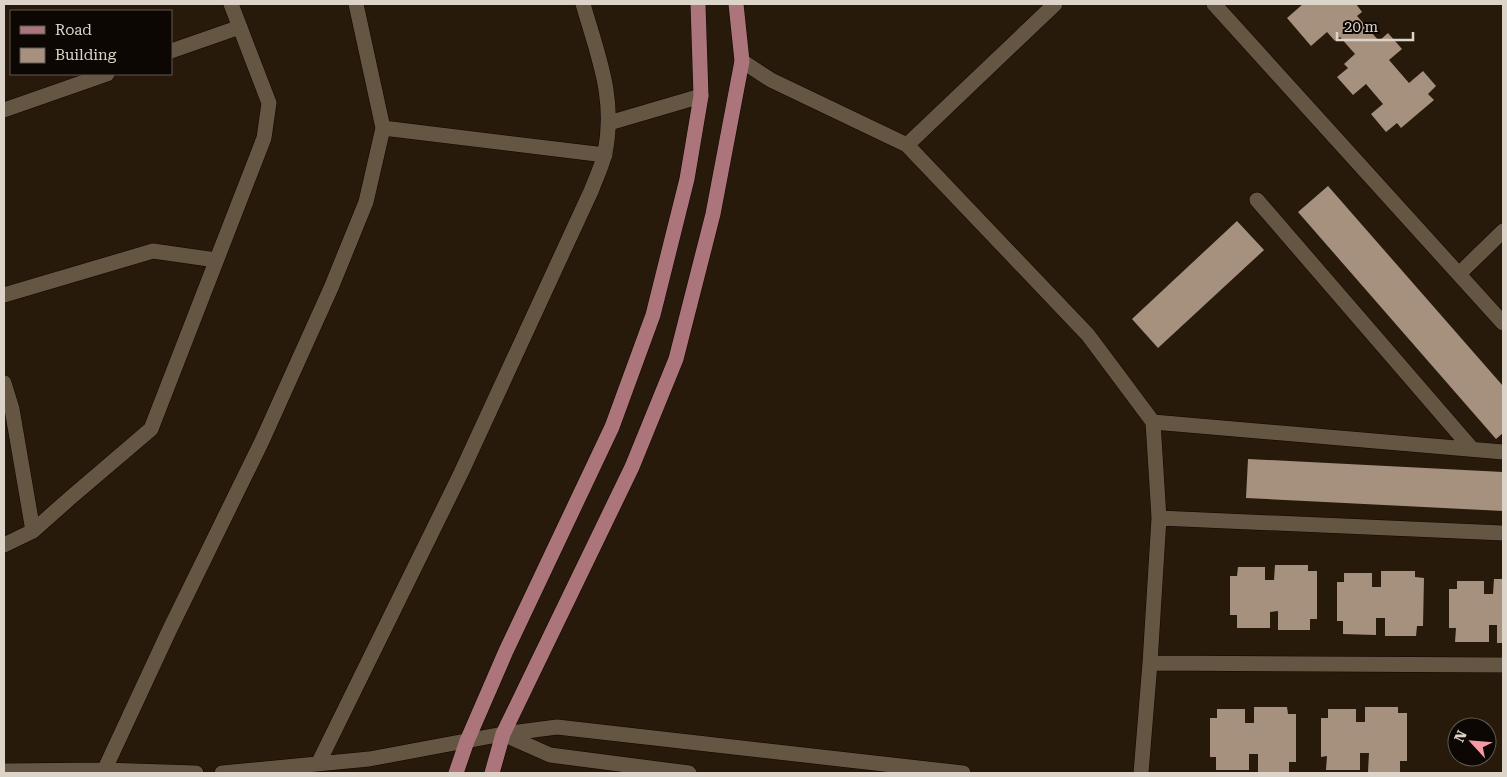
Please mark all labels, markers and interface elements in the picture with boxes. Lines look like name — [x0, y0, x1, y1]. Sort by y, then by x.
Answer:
legend — [10, 10, 172, 75]
scale bar — [1337, 10, 1413, 42]
text: 20 m — [1344, 18, 1379, 36]
text: Road — [55, 21, 92, 39]
text: Building — [55, 46, 117, 64]
north arrow — [1447, 717, 1497, 767]
text: N — [1451, 728, 1470, 745]

